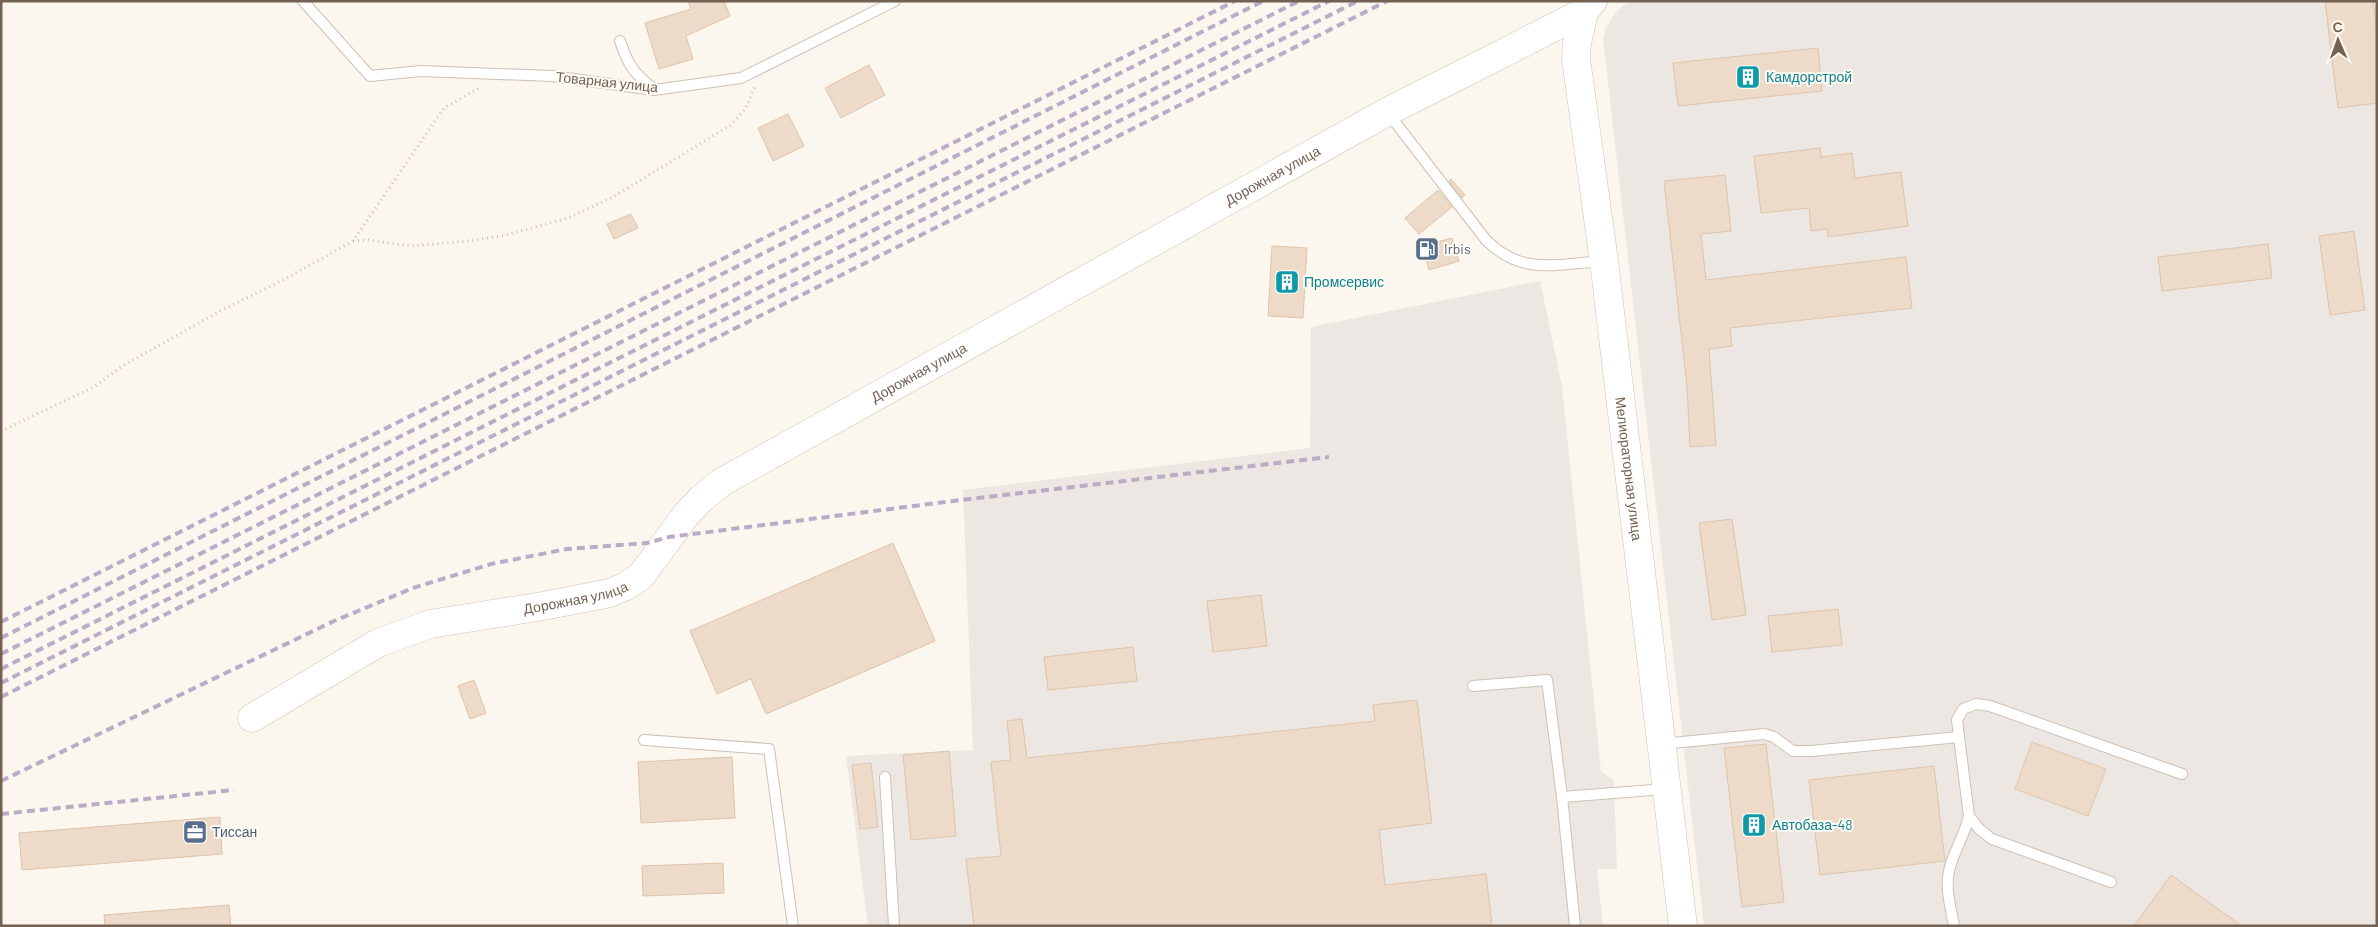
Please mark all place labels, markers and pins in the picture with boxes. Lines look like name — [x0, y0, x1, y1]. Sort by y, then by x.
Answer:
building icon: Камдорстрой — [1735, 64, 1761, 90]
place label: Камдорстрой — [1766, 68, 1852, 85]
fuel station icon: Irbis — [1414, 236, 1440, 262]
place label: Irbis — [1444, 240, 1471, 257]
building icon: Промсервис — [1274, 269, 1300, 295]
place label: Промсервис — [1304, 273, 1384, 290]
building icon: Автобаза-48 — [1741, 812, 1767, 838]
place label: Автобаза-48 — [1772, 816, 1853, 833]
office icon: Тиссан — [182, 819, 208, 845]
place label: Тиссан — [212, 823, 257, 840]

